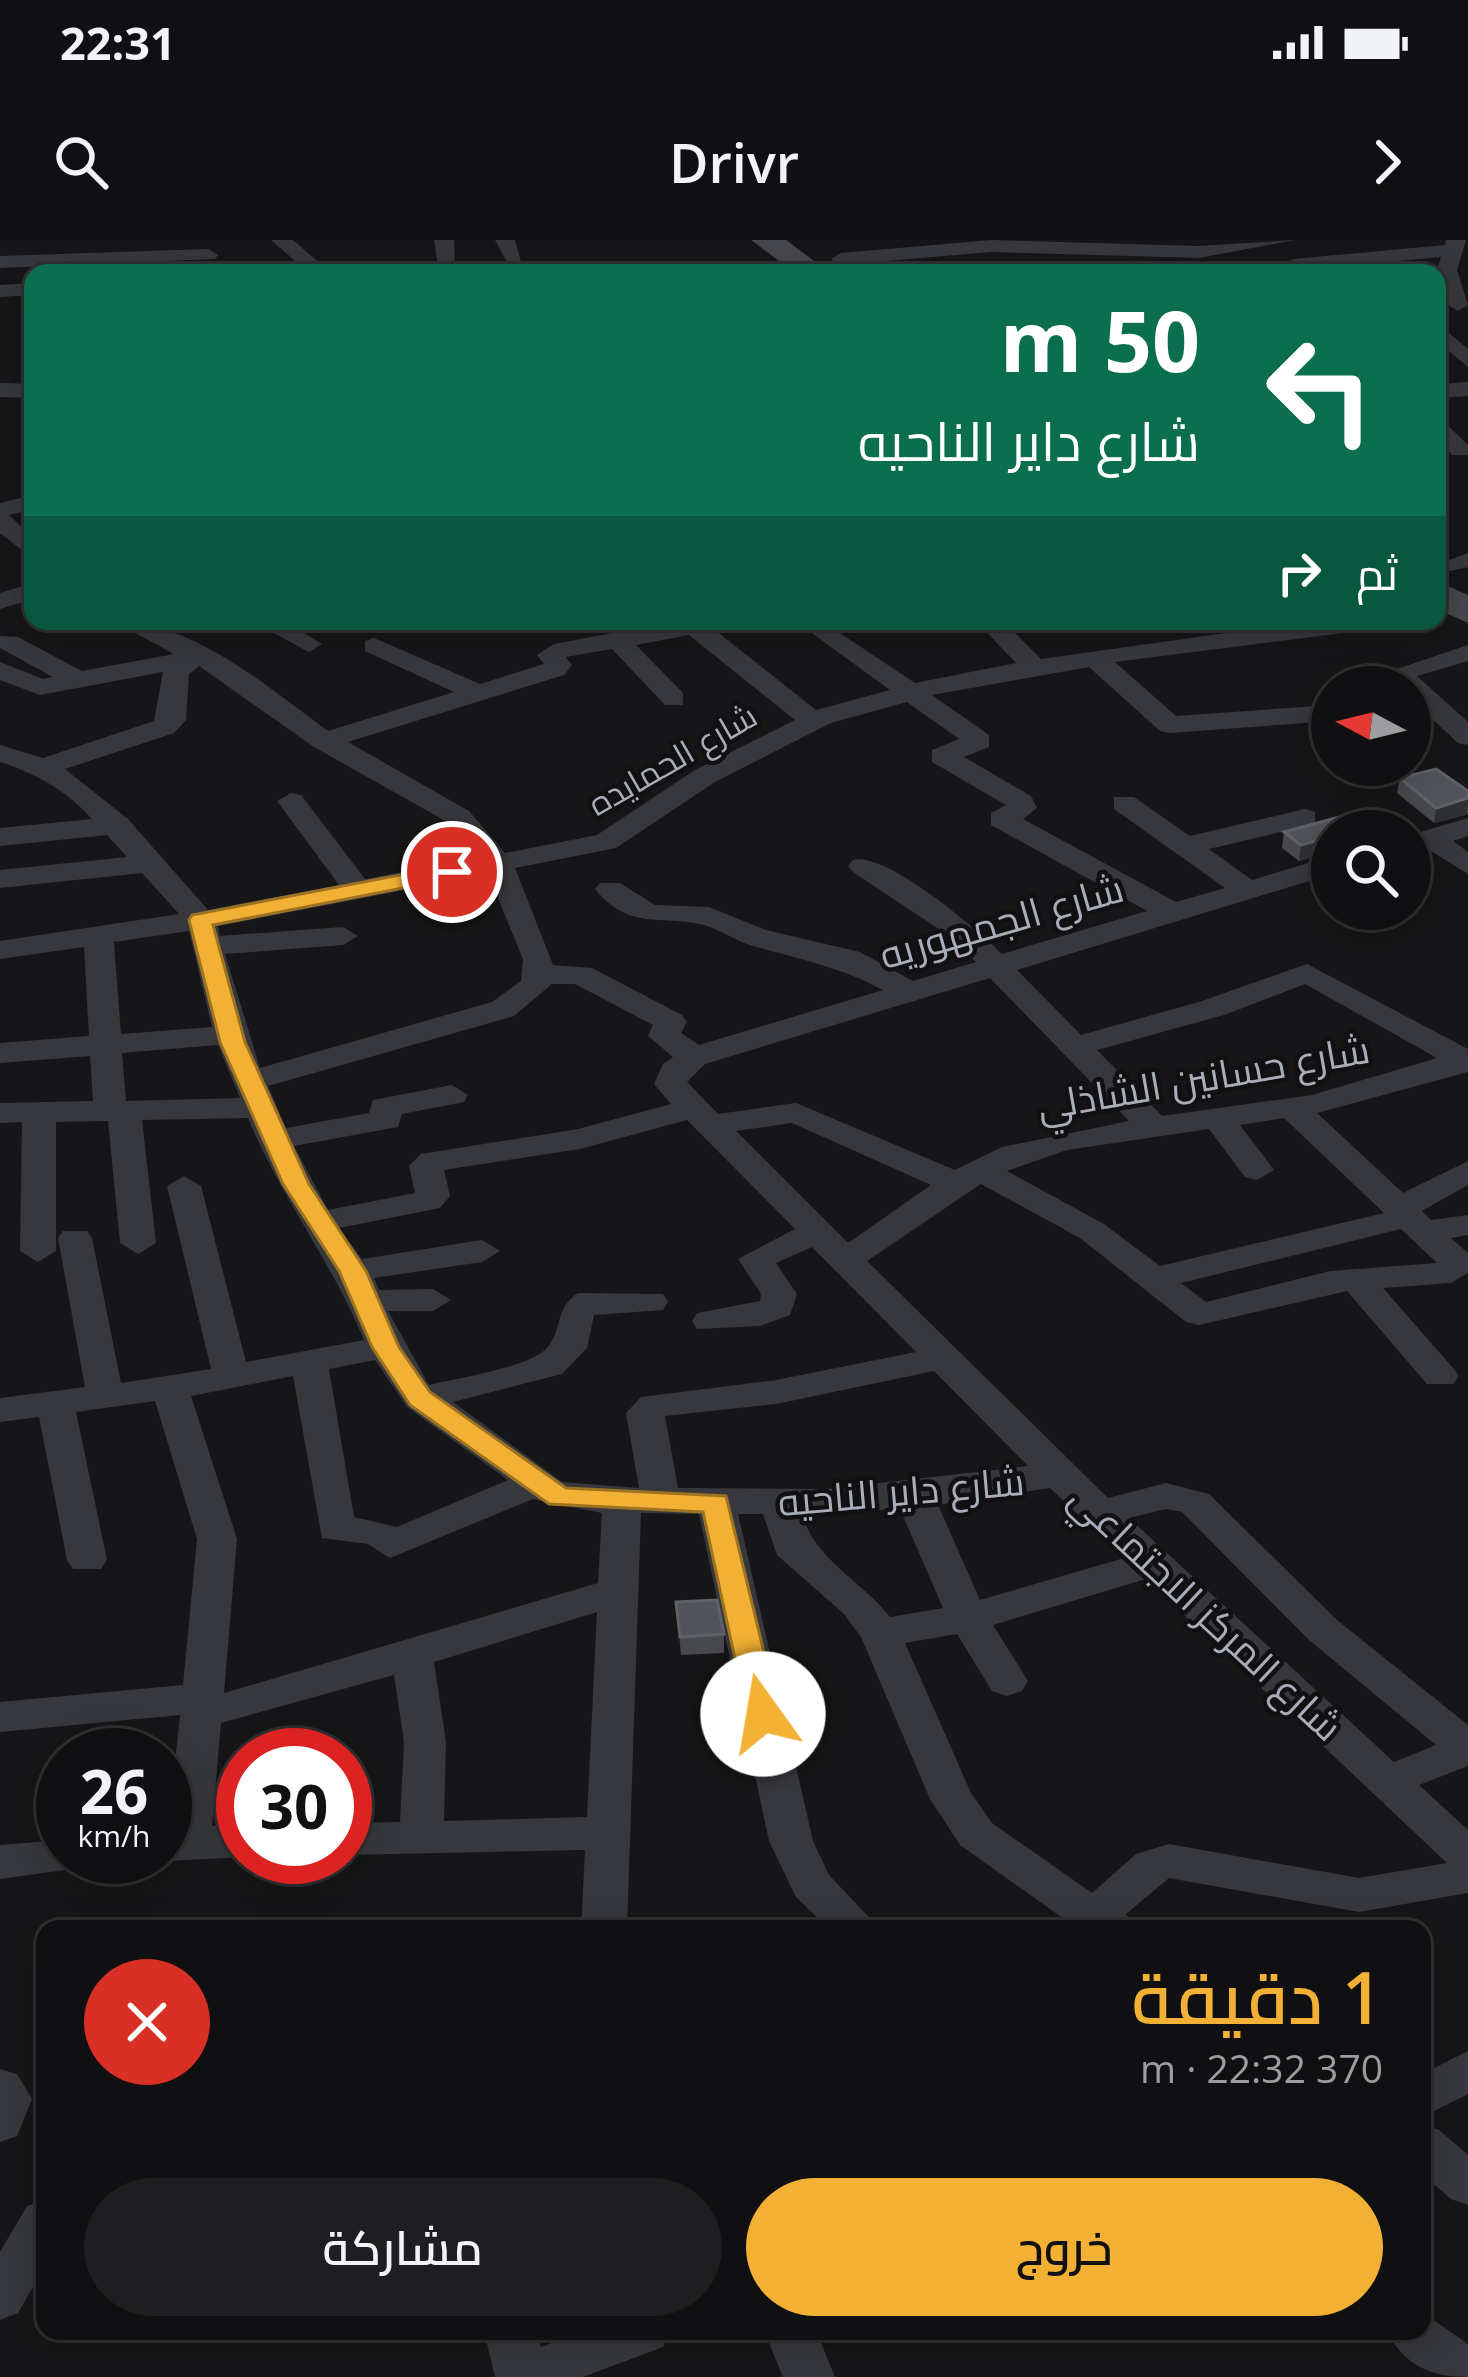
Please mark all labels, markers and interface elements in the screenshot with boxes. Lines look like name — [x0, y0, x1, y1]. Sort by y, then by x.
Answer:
text: 22:31 — [60, 12, 176, 73]
text: Drivr — [669, 125, 799, 199]
icon: search — [48, 129, 114, 195]
icon: forward — [1354, 129, 1420, 195]
text: 50 m — [1000, 282, 1200, 397]
icon: left — [1242, 312, 1398, 468]
text: شارع داير الناحيه — [858, 403, 1200, 477]
icon: right — [1266, 540, 1332, 606]
text: ثم — [1356, 542, 1398, 603]
north arrow — [1311, 666, 1431, 786]
map controls — [1311, 666, 1431, 930]
street label: شارع الحمايده — [579, 692, 765, 826]
button: search — [1311, 810, 1431, 930]
pin — [401, 821, 503, 923]
icon: arrive — [419, 839, 485, 905]
street label: شارع الجمهوريه — [873, 860, 1130, 982]
street label: شارع حسانين الشاذلي — [1033, 1021, 1374, 1137]
street label: شارع داير الناحيه — [776, 1453, 1027, 1529]
street label: شارع المركز الاجتماعي — [1055, 1470, 1355, 1756]
position arrow — [700, 1651, 826, 1777]
speed limit sign: 30 — [216, 1728, 372, 1884]
text: 26 — [80, 1750, 148, 1832]
text: km/h — [78, 1815, 150, 1856]
text: 1 دقيقة — [1131, 1947, 1383, 2045]
button: close — [84, 1959, 210, 2085]
text: 370 m · 22:32 — [1140, 2041, 1383, 2094]
button: مشاركة — [84, 2178, 722, 2316]
button: خروج — [746, 2178, 1383, 2316]

